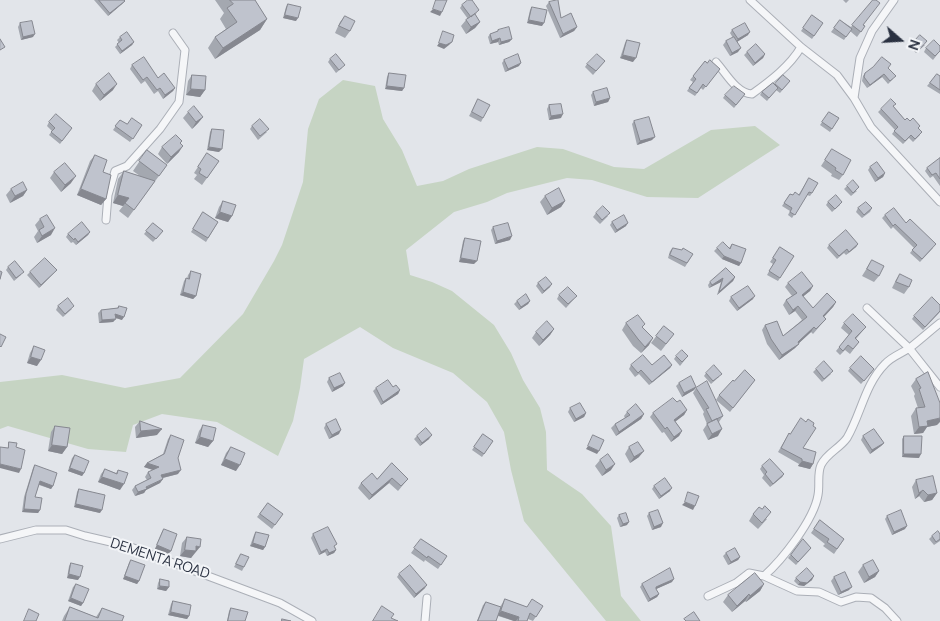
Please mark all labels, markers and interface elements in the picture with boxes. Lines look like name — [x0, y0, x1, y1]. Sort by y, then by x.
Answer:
north arrow — [875, 15, 925, 65]
text: N — [904, 37, 925, 53]
street label: DEMENTA ROAD — [108, 535, 212, 583]

